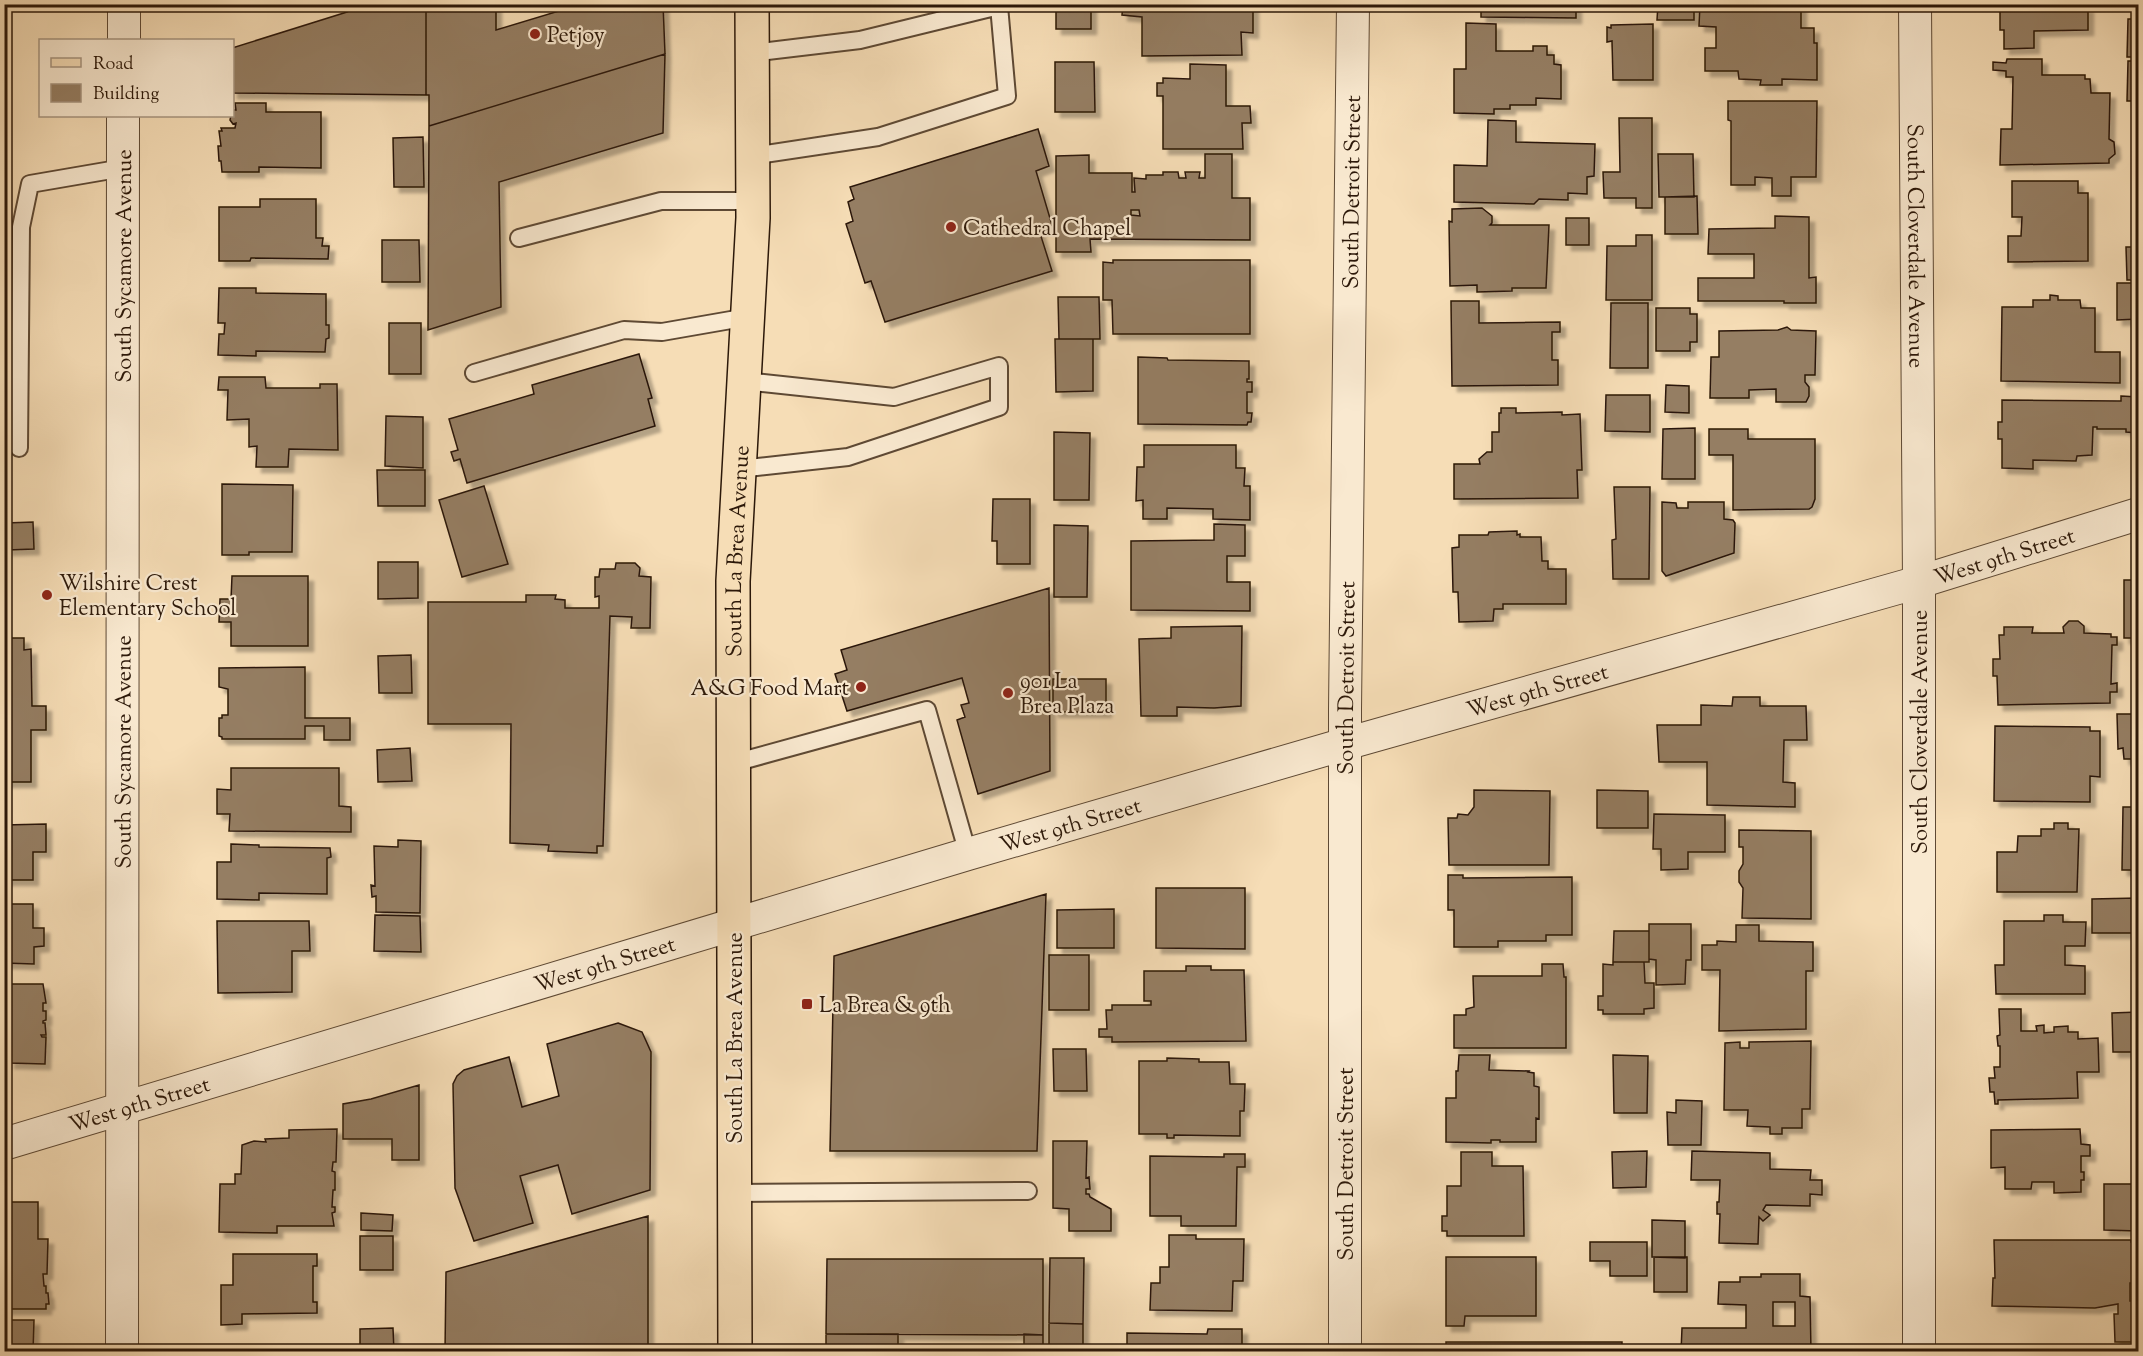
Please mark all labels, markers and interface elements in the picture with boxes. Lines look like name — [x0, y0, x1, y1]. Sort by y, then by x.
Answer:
place label: Petjoy — [547, 21, 605, 53]
marker: Petjoy — [528, 27, 542, 41]
legend — [39, 39, 234, 117]
text: Road — [93, 52, 133, 78]
text: Building — [93, 82, 159, 108]
street label: South Detroit Street — [1337, 95, 1371, 289]
street label: South Cloverdale Avenue — [1897, 124, 1931, 368]
street label: South Sycamore Avenue — [110, 149, 142, 383]
place label: Cathedral Chapel — [963, 214, 1131, 246]
marker: Cathedral Chapel — [944, 220, 958, 234]
street label: South La Brea Avenue — [720, 445, 759, 657]
street label: West 9th Street — [1931, 521, 2080, 595]
place label: Wilshire Crest Elementary School — [59, 569, 236, 626]
street label: South Detroit Street — [1332, 581, 1365, 775]
marker: Wilshire Crest Elementary School — [40, 588, 54, 602]
street label: South Cloverdale Avenue — [1906, 610, 1938, 854]
street label: South Sycamore Avenue — [109, 635, 142, 869]
street label: West 9th Street — [1463, 657, 1613, 728]
place label: 901 La Brea Plaza — [1020, 667, 1114, 724]
place label: A&G Food Mart — [690, 674, 849, 706]
marker: A&G Food Mart — [854, 680, 868, 694]
marker: 901 La Brea Plaza — [1001, 686, 1015, 700]
street label: West 9th Street — [996, 791, 1146, 863]
street label: West 9th Street — [531, 930, 680, 1003]
street label: South La Brea Avenue — [721, 932, 753, 1144]
place label: La Brea & 9th — [819, 991, 951, 1023]
marker: La Brea & 9th — [800, 997, 814, 1011]
street label: South Detroit Street — [1332, 1067, 1364, 1261]
street label: West 9th Street — [65, 1070, 215, 1143]

